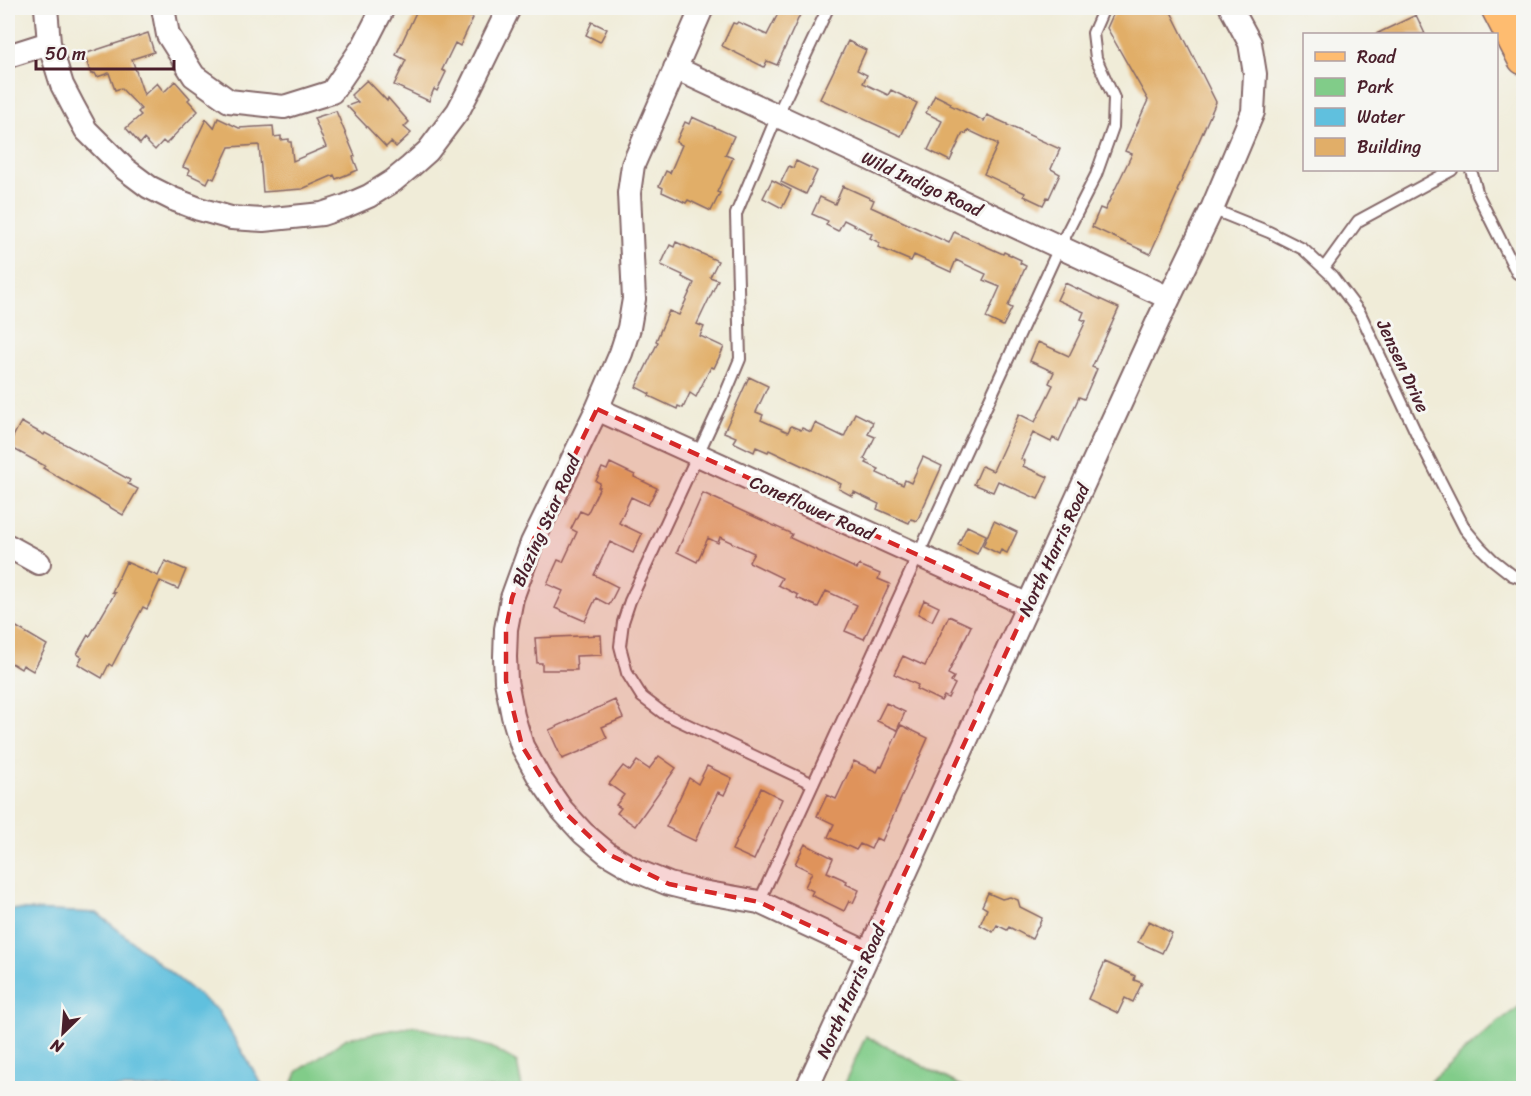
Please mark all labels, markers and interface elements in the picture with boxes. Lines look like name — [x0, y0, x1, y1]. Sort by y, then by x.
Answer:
scale bar — [36, 33, 174, 71]
legend — [1303, 33, 1498, 171]
text: 50 m — [45, 38, 86, 70]
text: Road — [1357, 41, 1397, 73]
text: Park — [1357, 71, 1394, 103]
text: Water — [1357, 101, 1406, 133]
text: Building — [1357, 131, 1421, 163]
street label: Wild Indigo Road — [856, 142, 989, 227]
street label: Jensen Drive — [1367, 313, 1439, 418]
street label: Blazing Star Road — [503, 449, 590, 592]
street label: Coneflower Road — [744, 466, 881, 550]
street label: North Harris Road — [1009, 477, 1099, 622]
street label: North Harris Road — [807, 919, 895, 1064]
north arrow — [33, 1003, 93, 1063]
text: N — [45, 1030, 69, 1062]

